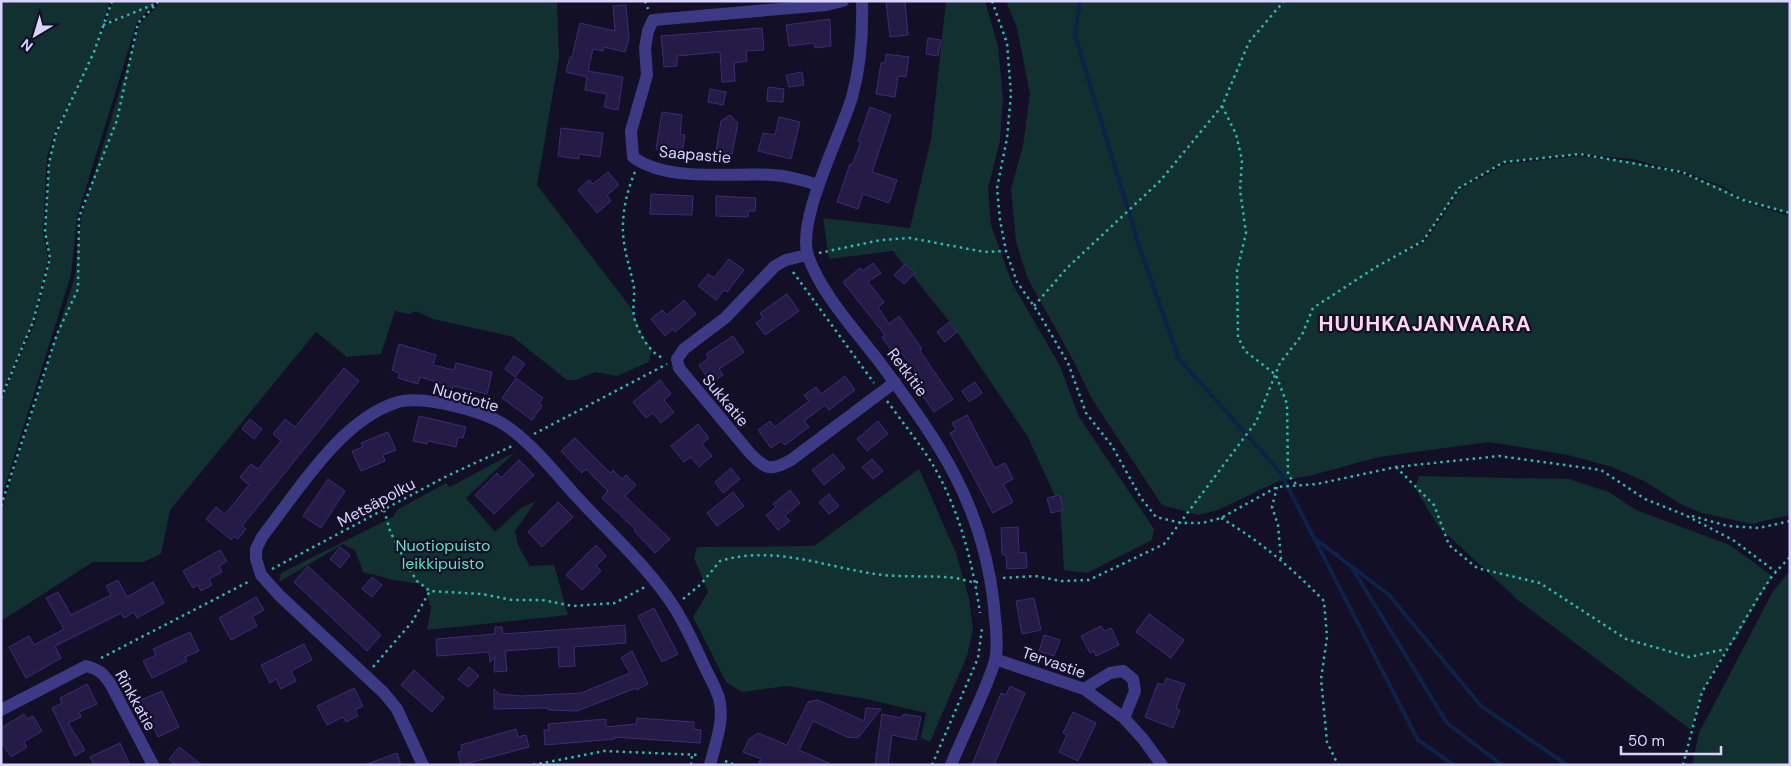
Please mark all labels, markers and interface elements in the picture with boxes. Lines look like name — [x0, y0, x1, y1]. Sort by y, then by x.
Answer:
north arrow — [10, 10, 60, 60]
text: N — [17, 35, 37, 55]
street label: Saapastie — [658, 141, 732, 168]
district label: HUUHKAJANVAARA — [1318, 310, 1532, 338]
street label: Retkitie — [883, 344, 933, 401]
street label: Sukkatie — [698, 370, 754, 431]
street label: Nuotiotie — [430, 378, 501, 417]
street label: Metsäpolku — [334, 473, 419, 532]
park label: Nuotiopuisto leikkipuisto — [395, 535, 491, 574]
street label: Tervastie — [1019, 642, 1089, 683]
street label: Rinkkatie — [110, 666, 161, 734]
scale bar — [1621, 724, 1721, 756]
text: 50 m — [1628, 731, 1665, 751]

